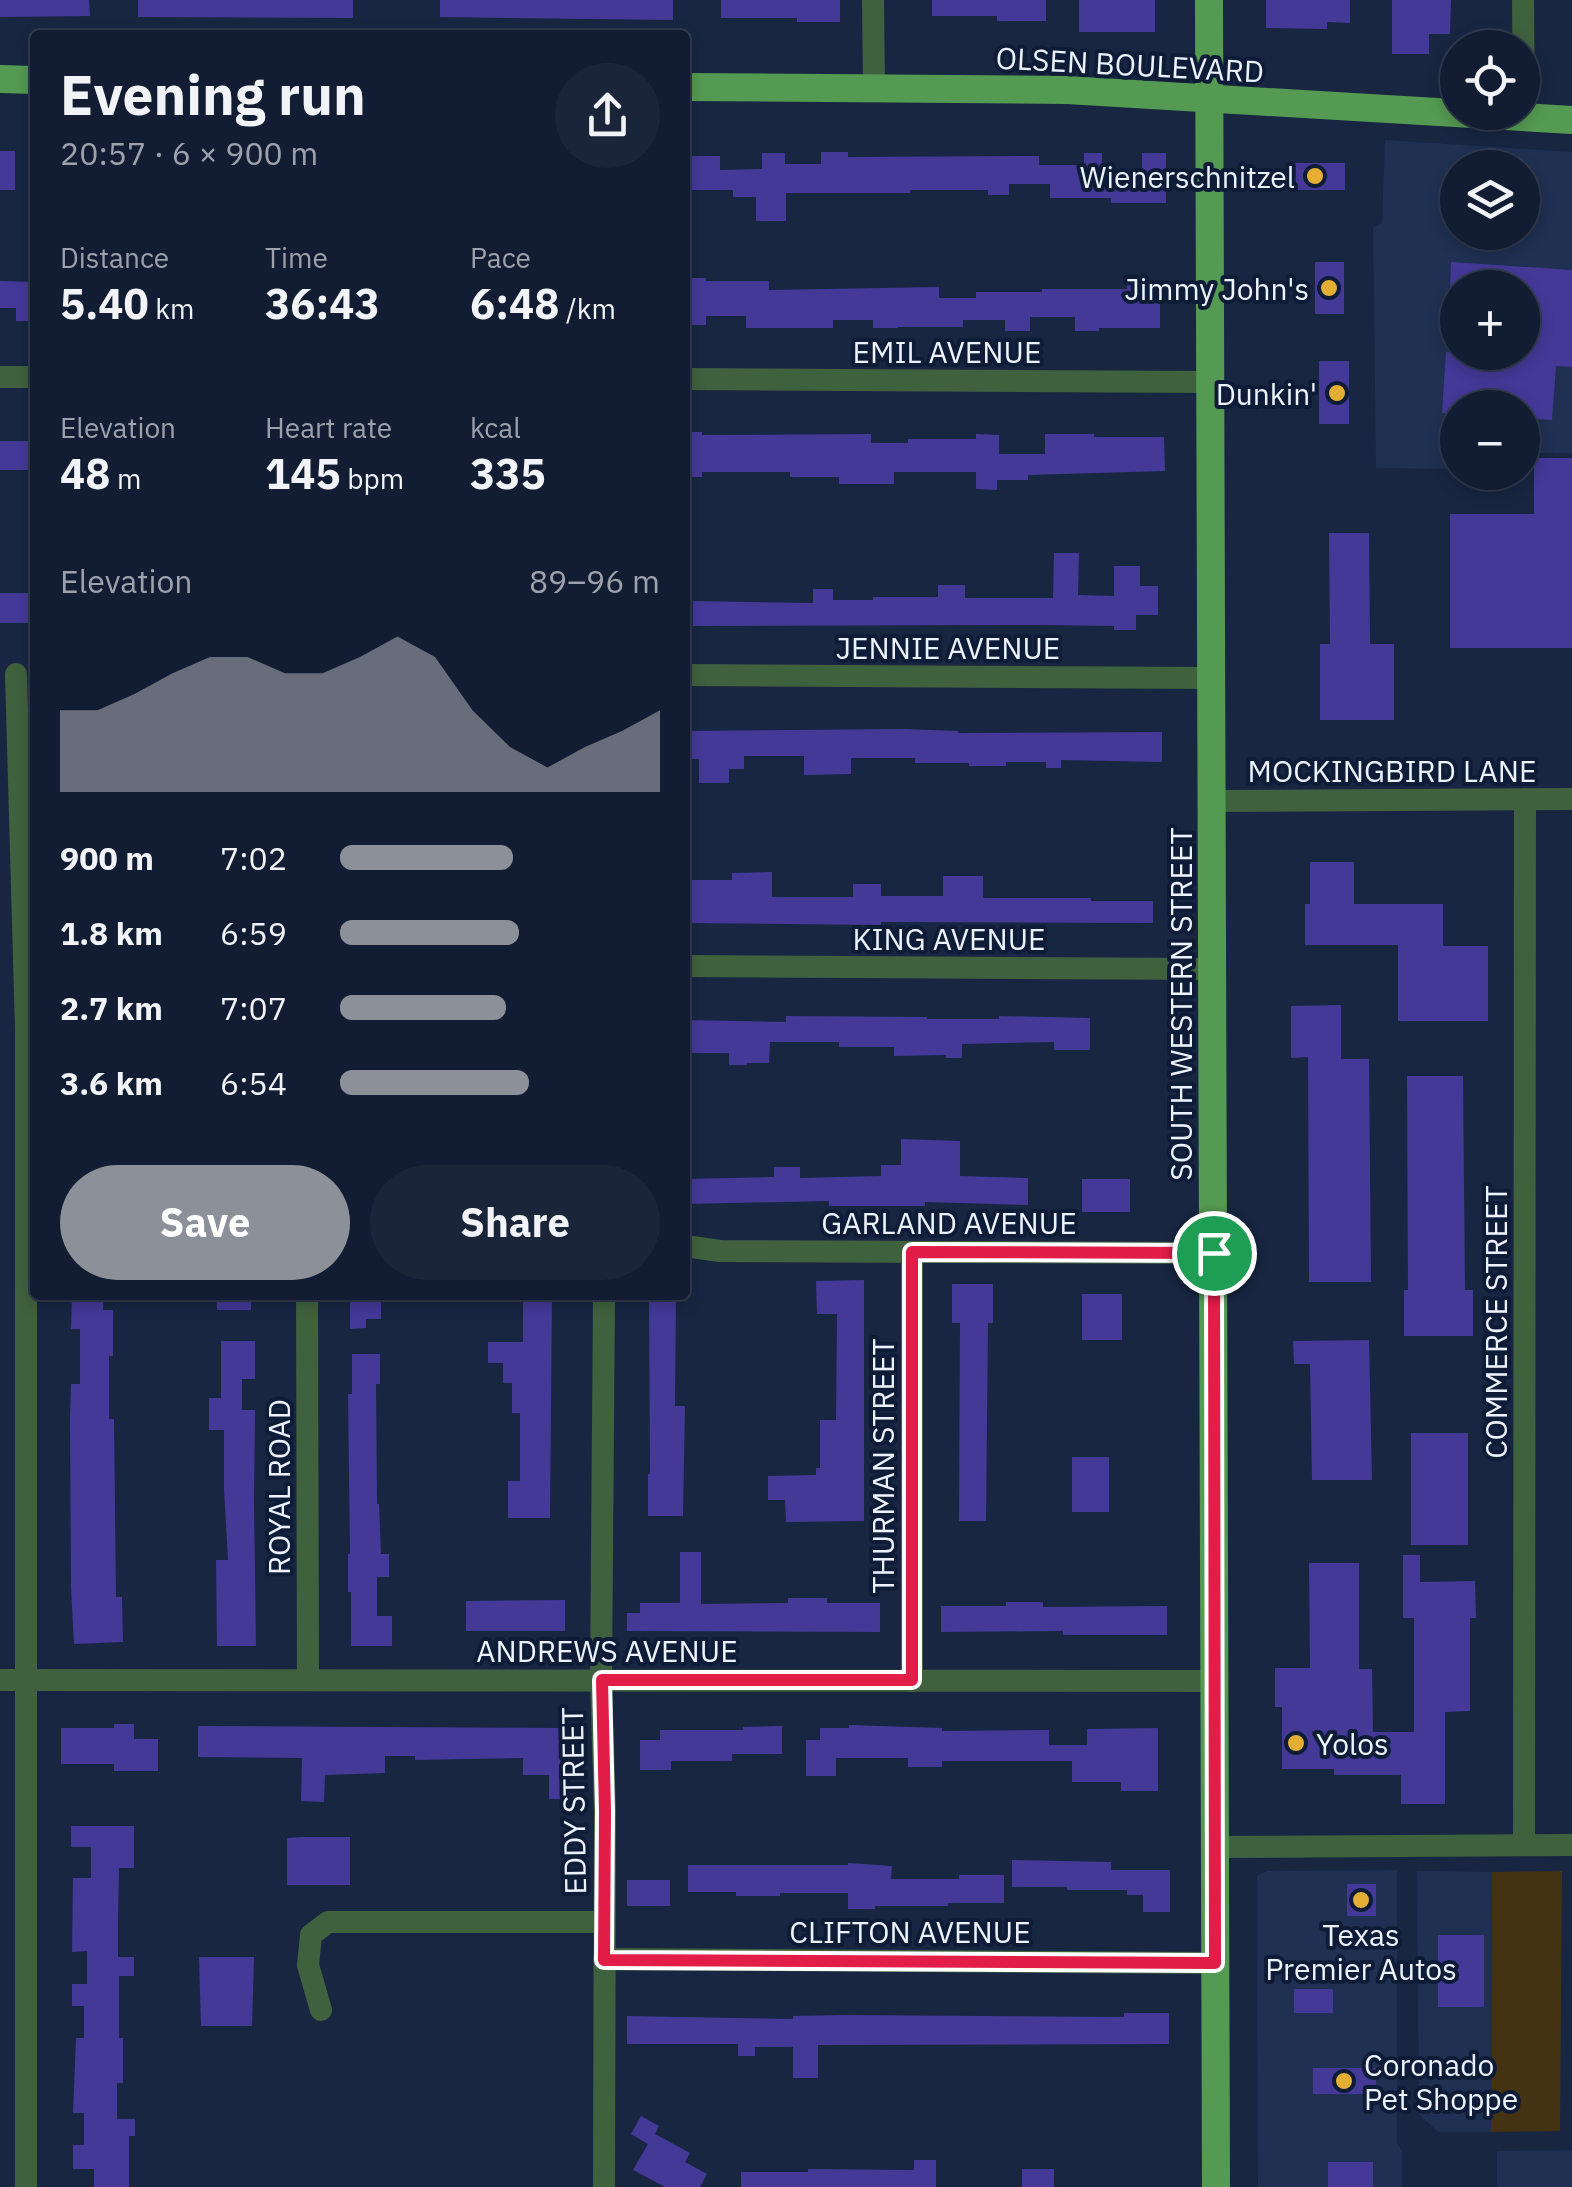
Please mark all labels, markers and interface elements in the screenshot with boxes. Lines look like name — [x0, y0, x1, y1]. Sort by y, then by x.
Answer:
map controls — [1440, 30, 1540, 490]
button: locate — [1440, 30, 1540, 130]
street label: OLSEN BOULEVARD — [995, 38, 1265, 90]
text: Evening run — [60, 59, 366, 130]
button: share — [555, 63, 660, 168]
text: 20:57 · 6 × 900 m — [60, 132, 318, 174]
button: layers — [1440, 150, 1540, 250]
place label: Wienerschnitzel — [1080, 157, 1295, 196]
marker: Wienerschnitzel — [1304, 165, 1326, 187]
text: Distance — [60, 239, 169, 276]
text: Time — [265, 239, 328, 276]
text: Pace — [470, 239, 531, 276]
place label: Jimmy John's — [1124, 269, 1309, 308]
button: + — [1440, 270, 1540, 370]
text: 5.40 — [60, 276, 149, 331]
text: 36:43 — [265, 276, 380, 331]
text: 6:48 — [470, 276, 559, 331]
marker: Jimmy John's — [1318, 277, 1340, 299]
text: km — [149, 290, 194, 327]
text: /km — [559, 290, 616, 327]
street label: EMIL AVENUE — [853, 332, 1041, 371]
place label: Dunkin' — [1216, 374, 1317, 413]
marker: Dunkin' — [1326, 382, 1348, 404]
button: − — [1440, 390, 1540, 490]
text: Elevation — [60, 409, 176, 446]
text: Heart rate — [265, 409, 392, 446]
text: kcal — [470, 409, 521, 446]
text: 48 — [60, 446, 110, 501]
text: 145 — [265, 446, 341, 501]
text: 335 — [470, 446, 546, 501]
text: m — [110, 460, 141, 497]
text: bpm — [341, 460, 404, 497]
text: Elevation — [60, 560, 193, 602]
text: 89–96 m — [529, 560, 660, 602]
street label: JENNIE AVENUE — [836, 628, 1060, 667]
street label: MOCKINGBIRD LANE — [1248, 751, 1536, 790]
street label: SOUTH WESTERN STREET — [1161, 827, 1200, 1181]
text: 900 m — [60, 837, 154, 879]
text: 7:02 — [220, 837, 287, 879]
text: 1.8 km — [60, 912, 163, 954]
text: 6:59 — [220, 912, 287, 954]
street label: KING AVENUE — [853, 919, 1045, 958]
text: 2.7 km — [60, 987, 163, 1029]
text: 7:07 — [220, 987, 287, 1029]
text: 3.6 km — [60, 1062, 163, 1104]
text: 6:54 — [220, 1062, 287, 1104]
button: Save — [60, 1165, 350, 1280]
button: Share — [370, 1165, 660, 1280]
street label: COMMERCE STREET — [1476, 1185, 1515, 1459]
street label: GARLAND AVENUE — [821, 1203, 1077, 1242]
pin — [1172, 1211, 1257, 1296]
icon: arrive — [1187, 1226, 1242, 1281]
street label: THURMAN STREET — [863, 1338, 902, 1594]
street label: ROYAL ROAD — [259, 1399, 298, 1575]
street label: ANDREWS AVENUE — [476, 1631, 738, 1670]
street label: EDDY STREET — [552, 1707, 594, 1895]
place label: Yolos — [1316, 1724, 1389, 1763]
marker: Yolos — [1285, 1732, 1307, 1754]
marker: Texas Premier Autos — [1350, 1889, 1372, 1911]
street label: CLIFTON AVENUE — [789, 1912, 1031, 1951]
place label: Texas Premier Autos — [1265, 1915, 1457, 1988]
place label: Coronado Pet Shoppe — [1364, 2045, 1518, 2118]
marker: Coronado Pet Shoppe — [1333, 2070, 1355, 2092]

